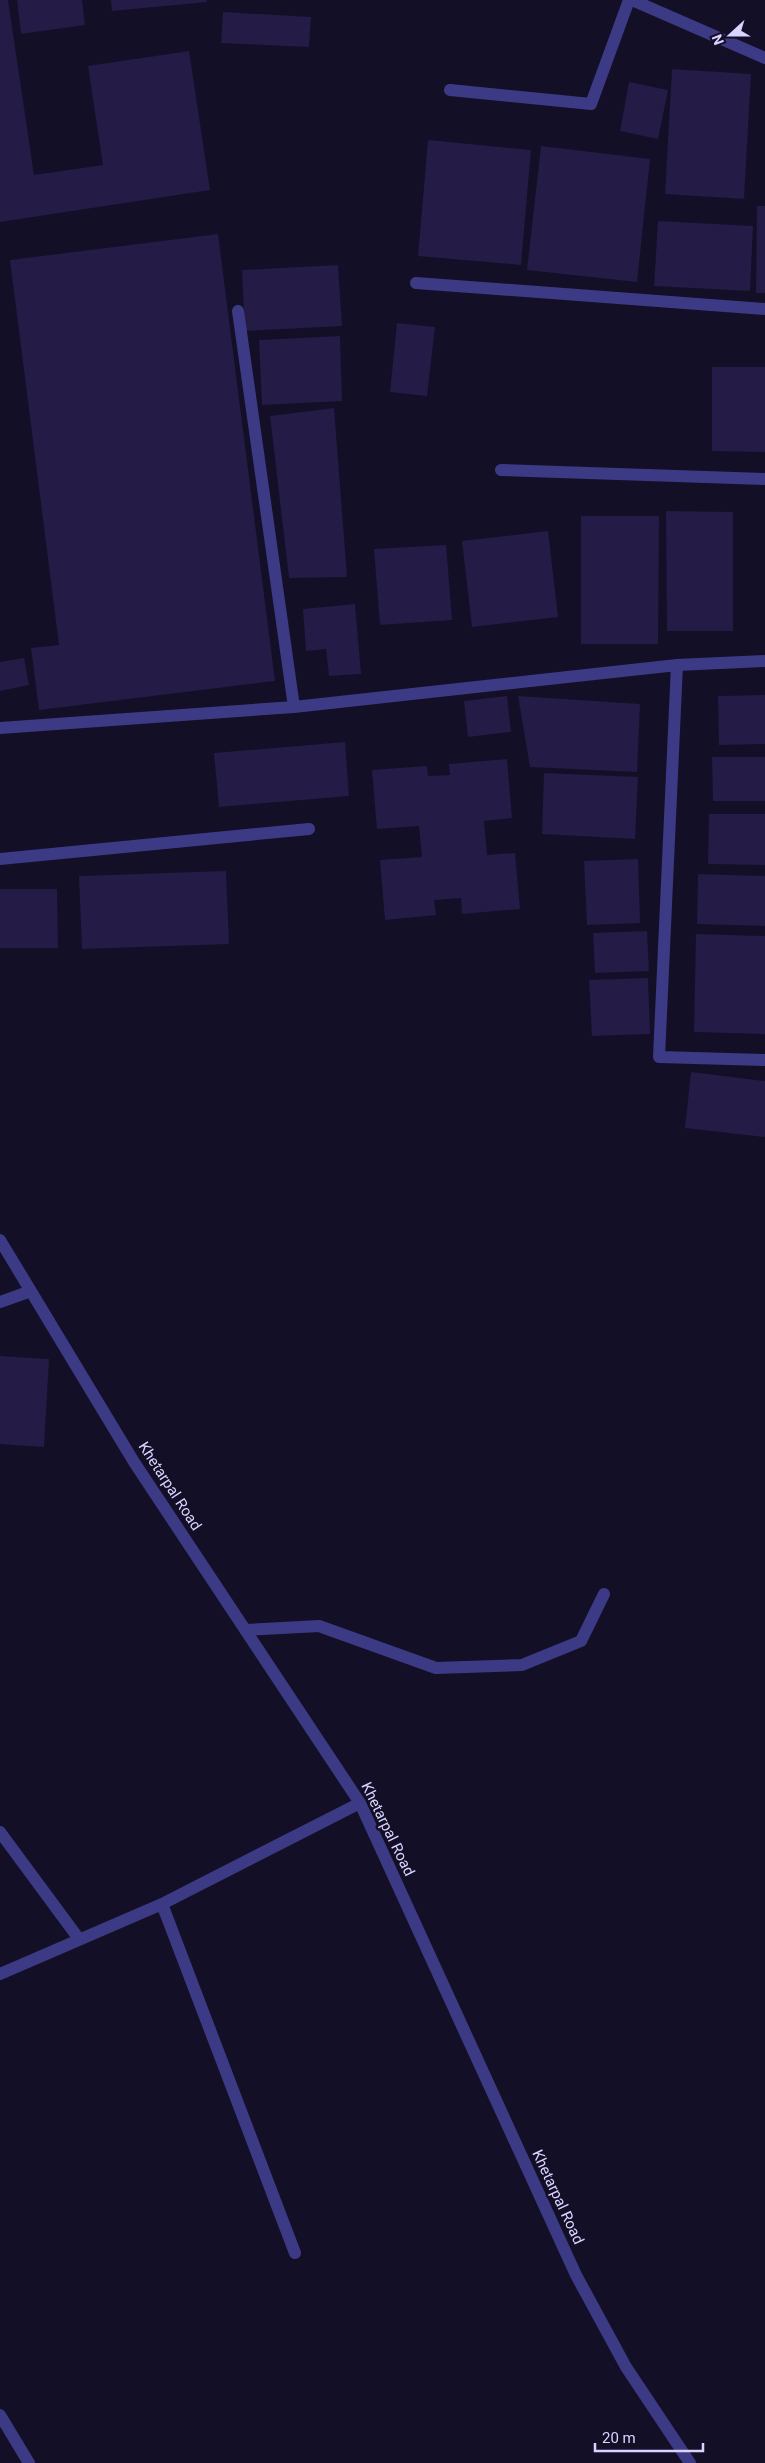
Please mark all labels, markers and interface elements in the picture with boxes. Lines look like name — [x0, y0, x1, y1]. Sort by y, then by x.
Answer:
north arrow — [705, 10, 755, 60]
text: N — [709, 32, 727, 47]
street label: Khetarpal Road — [135, 1438, 205, 1534]
street label: Khetarpal Road — [358, 1779, 418, 1879]
street label: Khetarpal Road — [528, 2147, 588, 2247]
scale bar — [595, 2420, 702, 2452]
text: 20 m — [602, 2429, 636, 2447]

